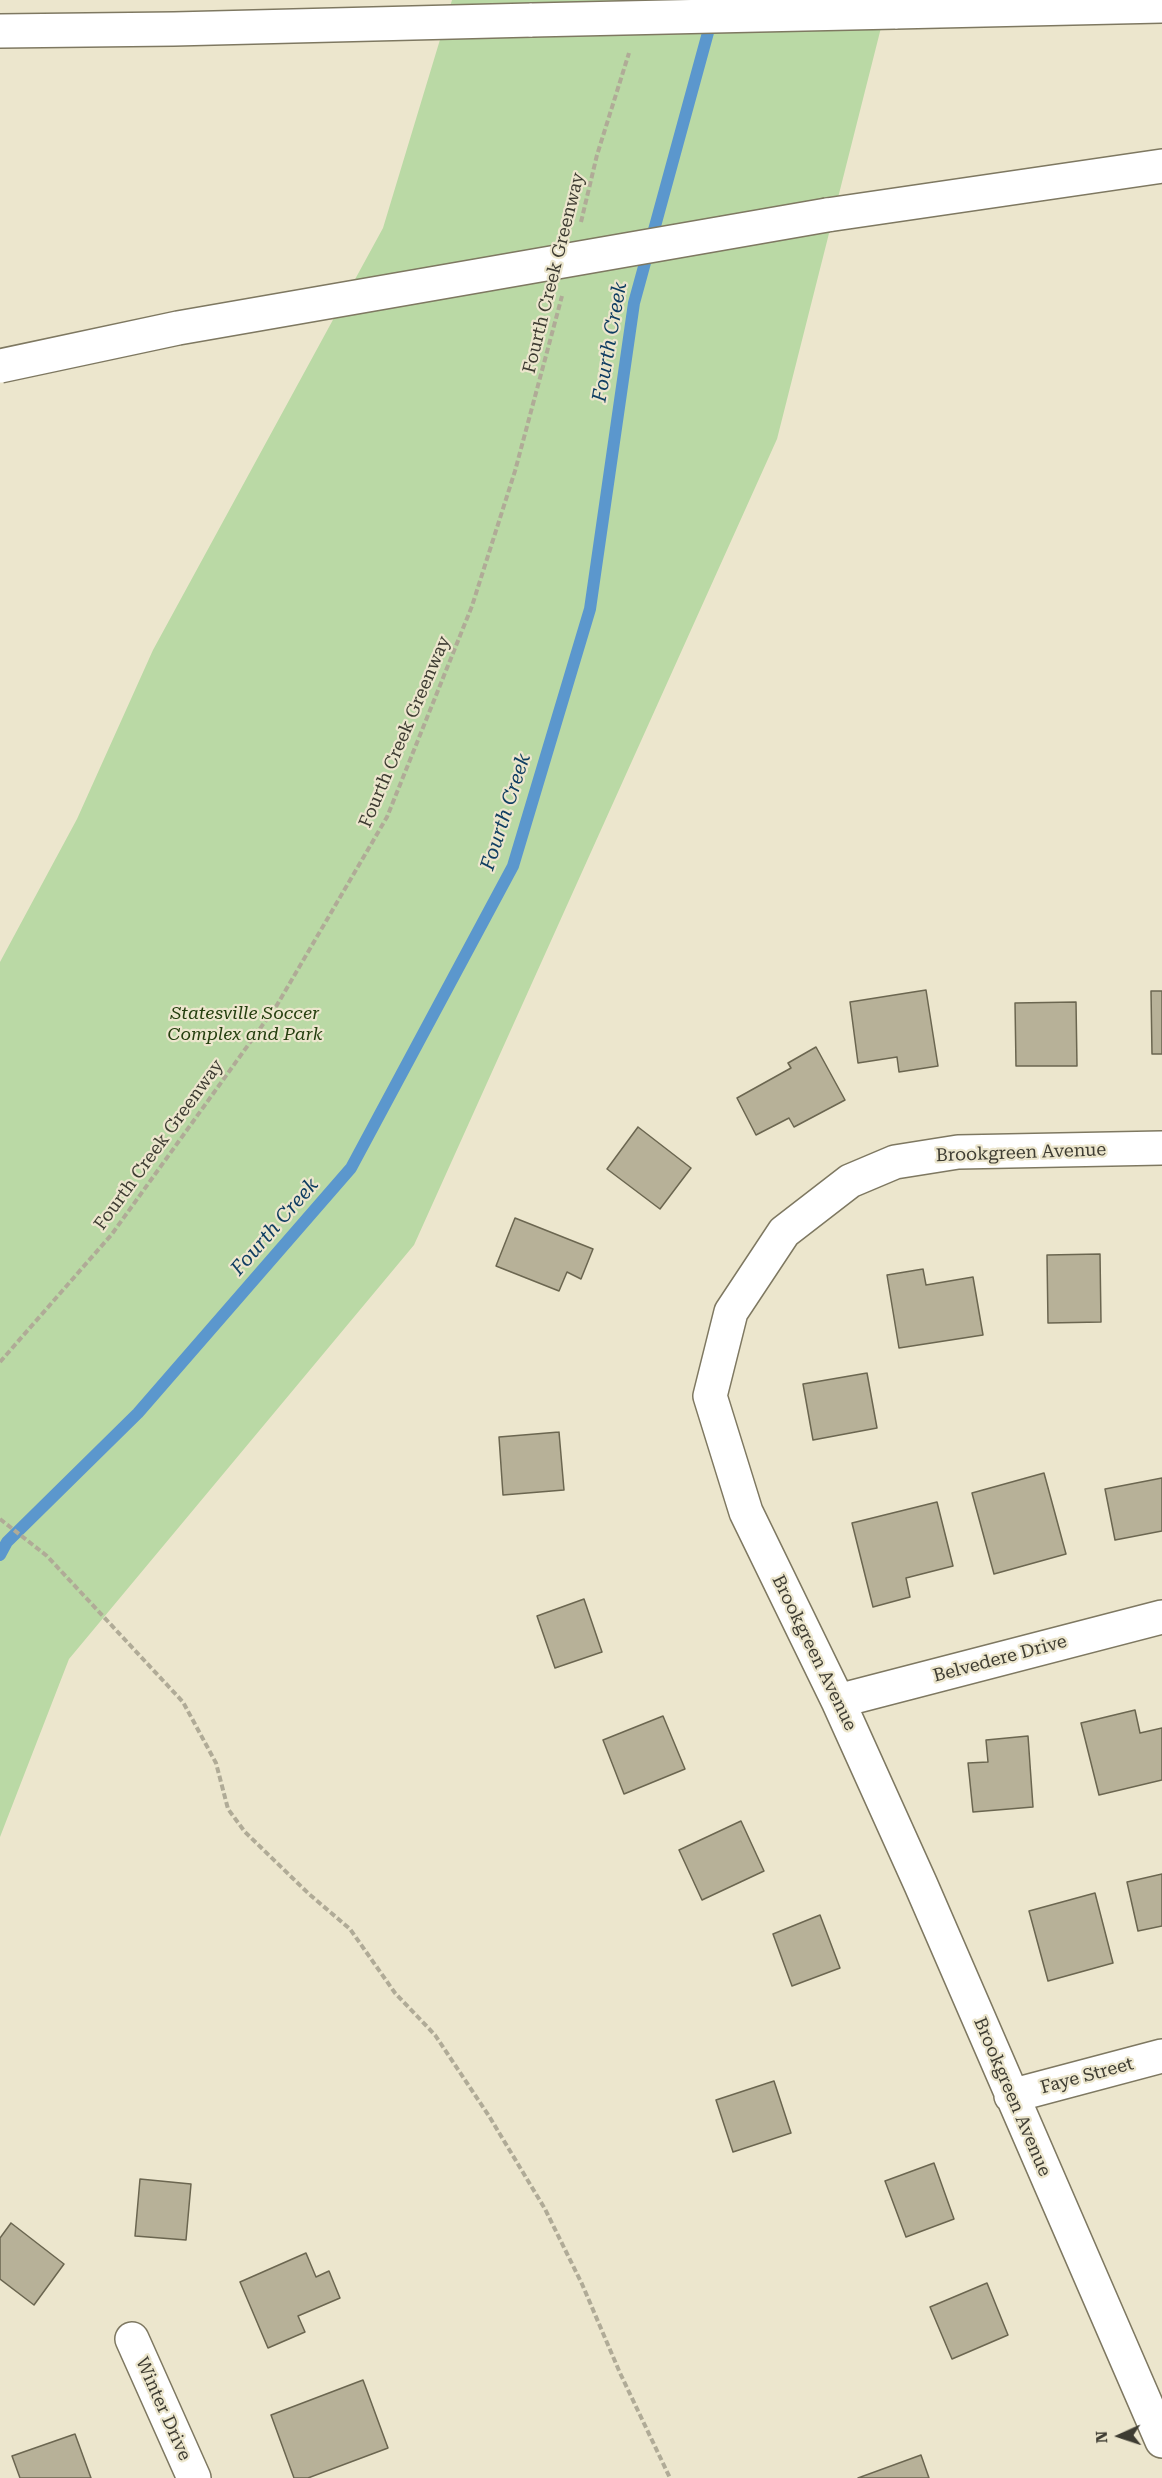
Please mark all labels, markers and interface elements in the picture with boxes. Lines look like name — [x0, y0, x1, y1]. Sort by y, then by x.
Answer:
street label: Fourth Creek Greenway — [519, 171, 589, 375]
water label: Fourth Creek — [588, 280, 632, 404]
street label: Fourth Creek Greenway — [355, 633, 455, 831]
water label: Fourth Creek — [476, 751, 536, 873]
park label: Statesville Soccer Complex and Park — [168, 1003, 322, 1046]
street label: Fourth Creek Greenway — [90, 1055, 228, 1235]
street label: Brookgreen Avenue — [935, 1139, 1107, 1167]
water label: Fourth Creek — [226, 1173, 324, 1281]
street label: Brookgreen Avenue — [767, 1572, 861, 1734]
street label: Belvedere Drive — [931, 1631, 1069, 1687]
street label: Brookgreen Avenue — [969, 2014, 1055, 2180]
street label: Faye Street — [1038, 2053, 1136, 2099]
street label: Winter Drive — [131, 2354, 195, 2464]
north arrow — [1090, 2406, 1150, 2466]
text: N — [1092, 2430, 1111, 2444]

